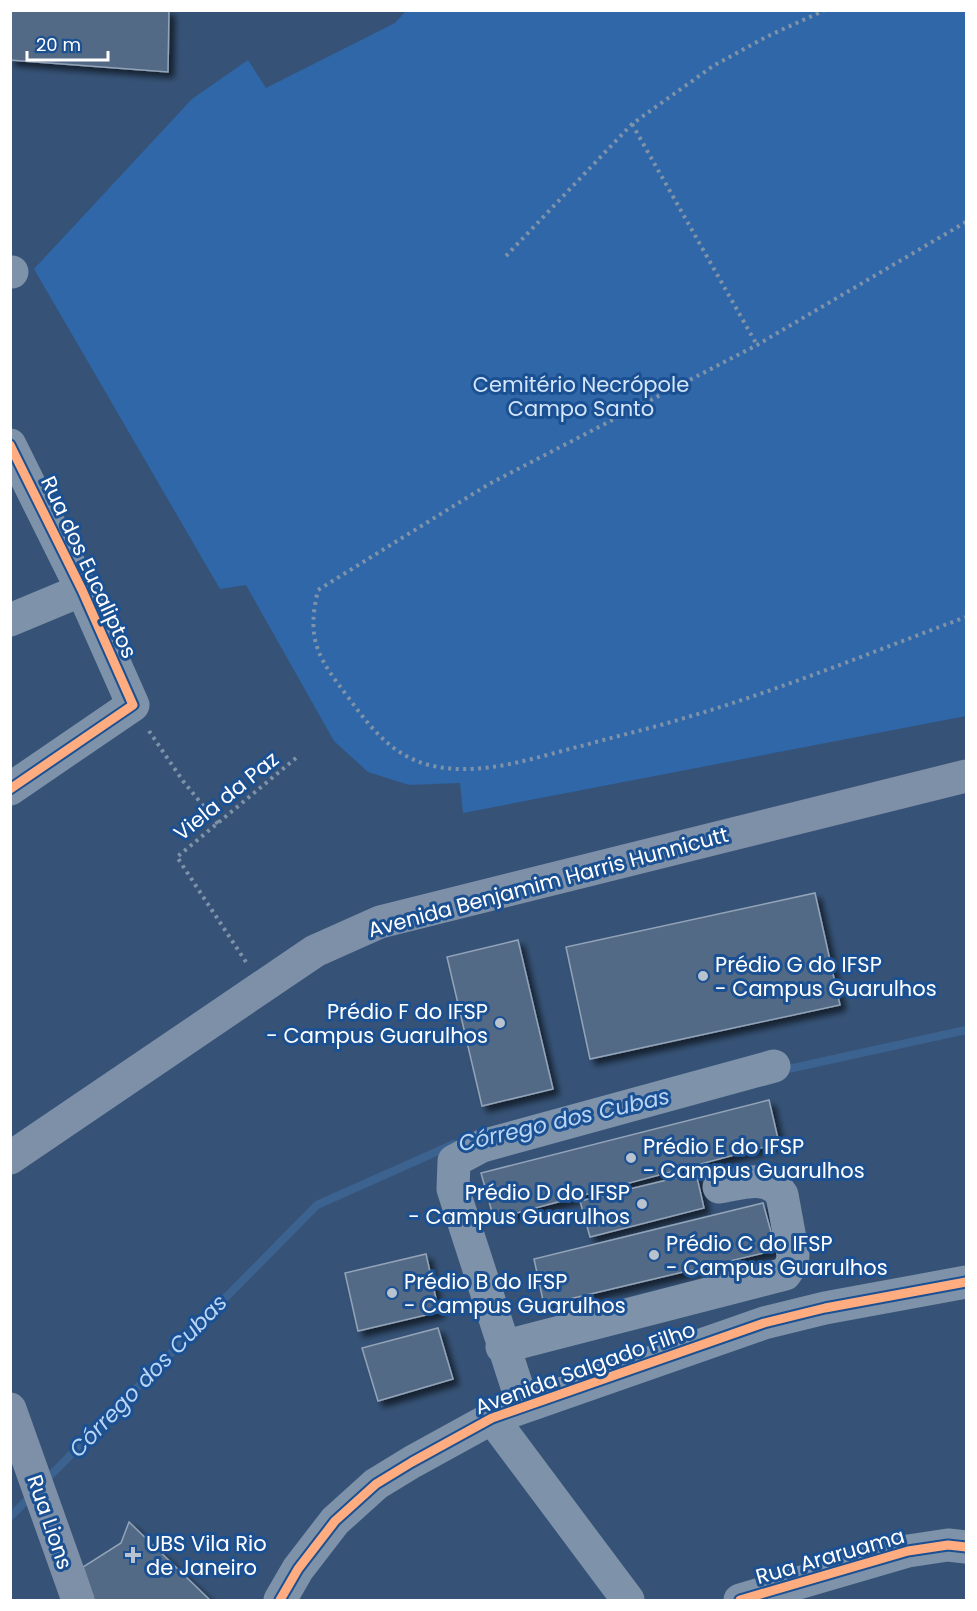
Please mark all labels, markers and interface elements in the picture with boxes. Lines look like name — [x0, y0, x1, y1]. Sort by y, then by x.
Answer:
scale bar — [27, 24, 108, 62]
text: 20 m — [36, 32, 81, 57]
park label: Cemitério Necrópole Campo Santo — [473, 370, 689, 423]
street label: Rua dos Eucaliptos — [34, 471, 144, 663]
street label: Viela da Paz — [167, 745, 285, 847]
street label: Avenida Benjamim Harris Hunnicutt — [365, 820, 731, 944]
place label: Prédio G do IFSP - Campus Guarulhos — [715, 950, 937, 1003]
marker: Prédio G do IFSP - Campus Guarulhos — [696, 969, 710, 983]
place label: Prédio F do IFSP - Campus Guarulhos — [266, 997, 488, 1050]
marker: Prédio F do IFSP - Campus Guarulhos — [493, 1016, 507, 1030]
water label: Córrego dos Cubas — [455, 1081, 673, 1159]
place label: Prédio E do IFSP - Campus Guarulhos — [643, 1132, 865, 1185]
marker: Prédio E do IFSP - Campus Guarulhos — [624, 1151, 638, 1165]
place label: Prédio D do IFSP - Campus Guarulhos — [408, 1178, 630, 1231]
marker: Prédio D do IFSP - Campus Guarulhos — [635, 1197, 649, 1211]
place label: Prédio C do IFSP - Campus Guarulhos — [666, 1229, 888, 1282]
marker: Prédio C do IFSP - Campus Guarulhos — [647, 1248, 661, 1262]
place label: Prédio B do IFSP - Campus Guarulhos — [404, 1267, 626, 1320]
marker: Prédio B do IFSP - Campus Guarulhos — [385, 1286, 399, 1300]
water label: Córrego dos Cubas — [62, 1288, 234, 1464]
street label: Avenida Salgado Filho — [471, 1315, 699, 1421]
street label: Rua Lions — [20, 1471, 80, 1573]
street label: Rua Araruama — [752, 1521, 908, 1591]
place label: UBS Vila Rio de Janeiro — [146, 1529, 267, 1582]
marker: UBS Vila Rio de Janeiro — [124, 1546, 142, 1564]

